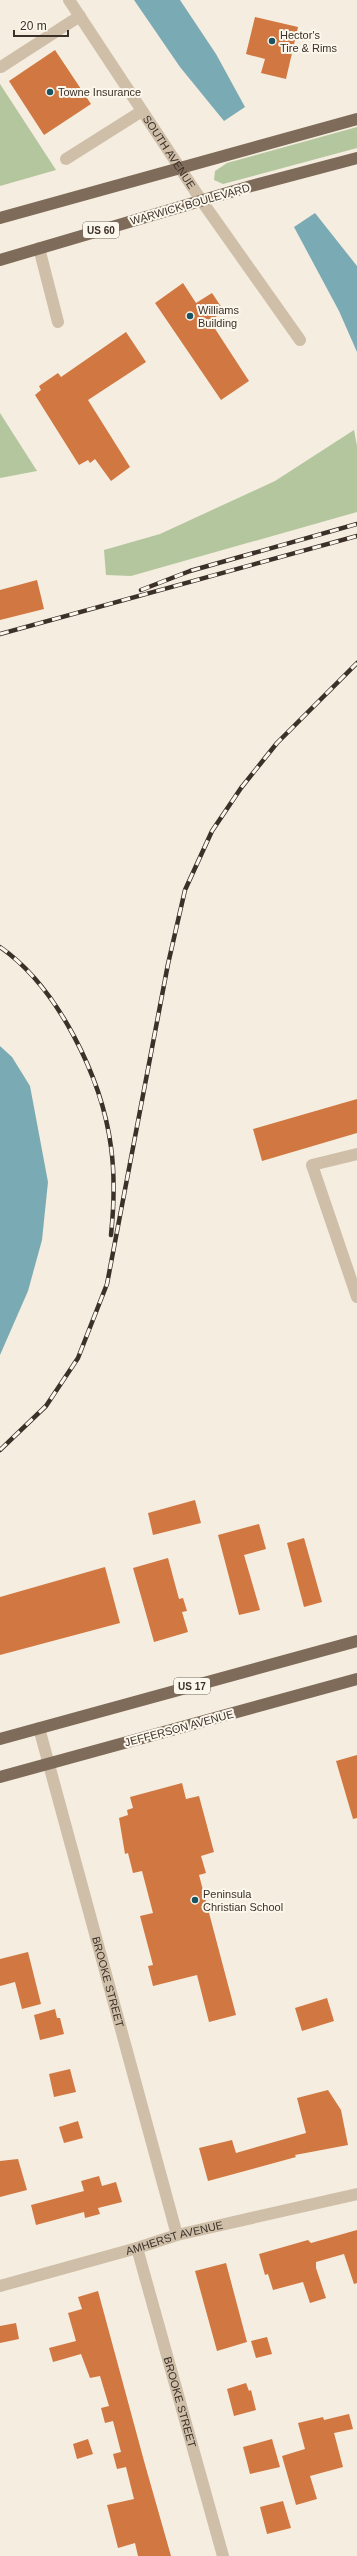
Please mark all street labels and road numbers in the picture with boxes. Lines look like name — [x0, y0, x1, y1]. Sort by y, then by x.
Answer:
street label: SOUTH AVENUE — [141, 113, 198, 191]
street label: WARWICK BOULEVARD — [129, 181, 251, 227]
road number: US 60 — [83, 222, 119, 238]
road number: US 17 — [174, 1678, 210, 1694]
street label: JEFFERSON AVENUE — [123, 1708, 235, 1748]
street label: BROOKE STREET — [90, 1935, 126, 2029]
street label: AMHERST AVENUE — [124, 2219, 224, 2257]
street label: BROOKE STREET — [162, 2355, 198, 2449]

